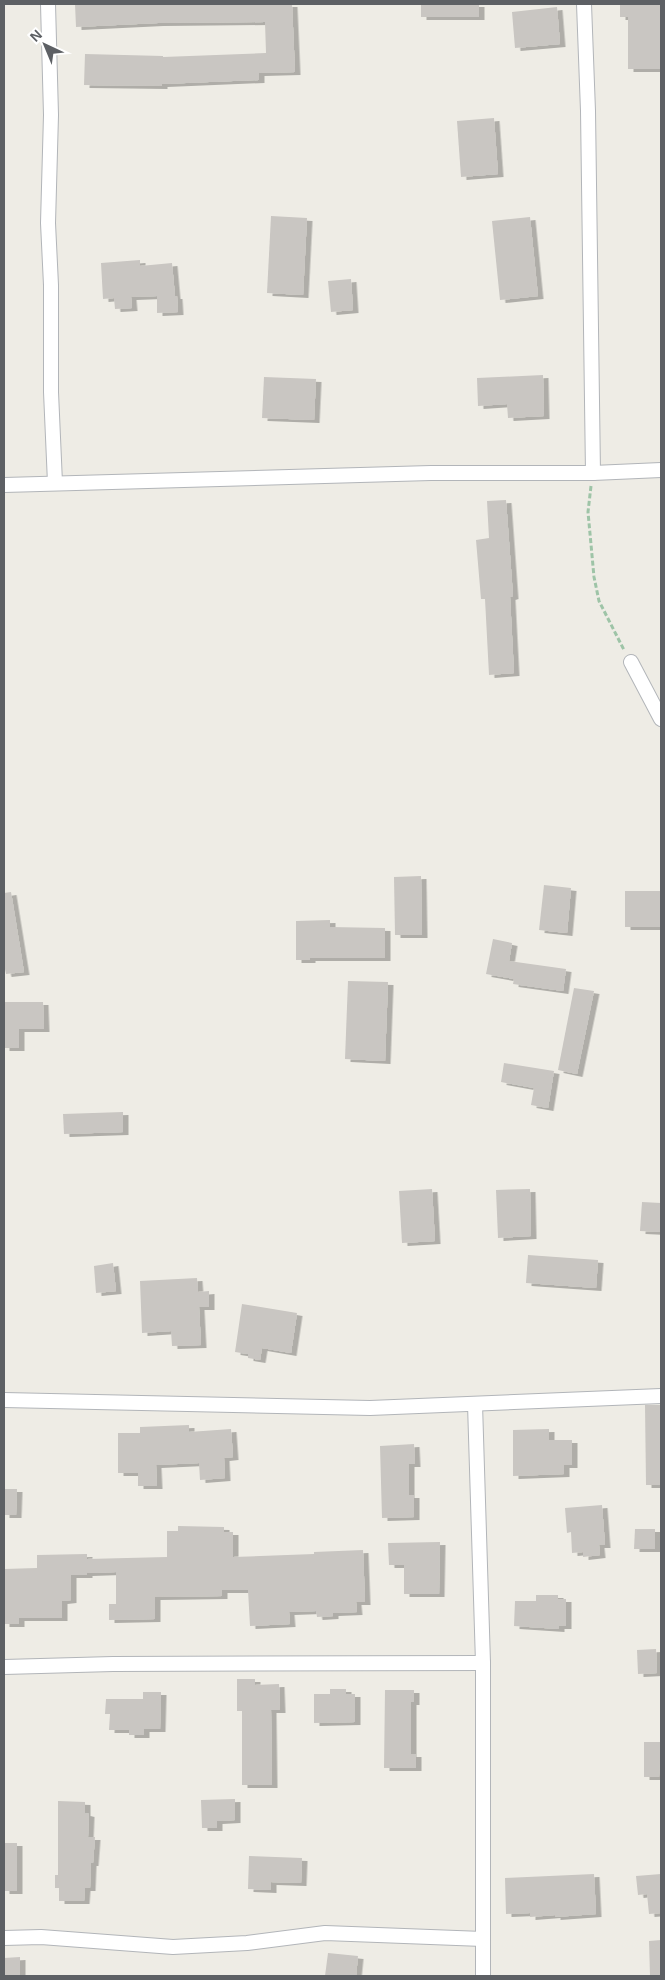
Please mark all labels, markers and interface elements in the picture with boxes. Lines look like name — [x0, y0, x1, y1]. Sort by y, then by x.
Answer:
north arrow — [20, 20, 70, 70]
text: N — [27, 26, 45, 45]

